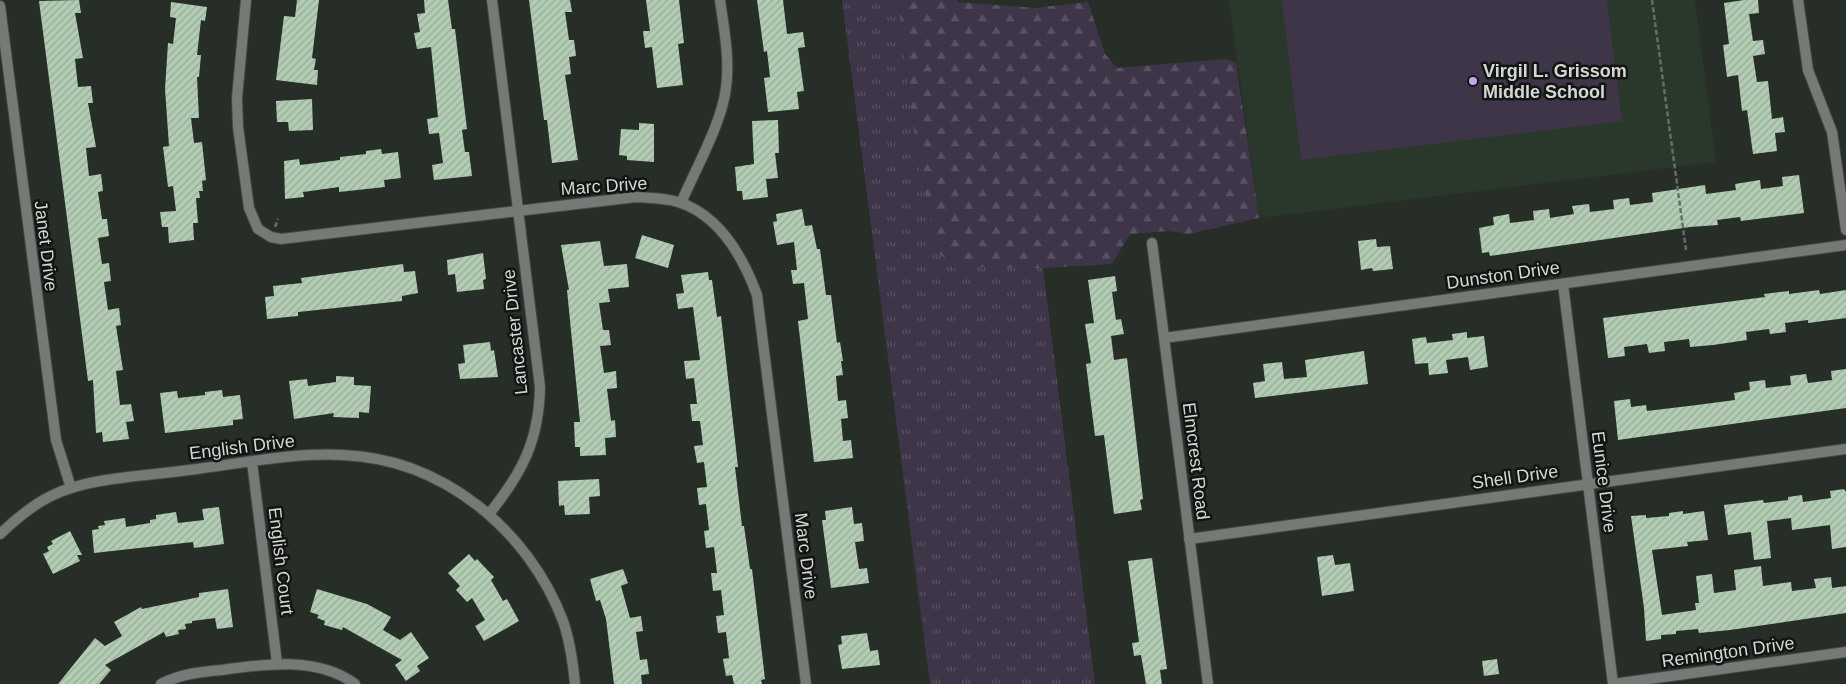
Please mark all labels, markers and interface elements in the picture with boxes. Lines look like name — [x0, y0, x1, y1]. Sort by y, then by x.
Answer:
place label: Virgil L. Grissom Middle School — [1483, 61, 1627, 102]
marker: Virgil L. Grissom Middle School — [1467, 75, 1479, 87]
street label: Marc Drive — [560, 173, 648, 199]
street label: Janet Drive — [31, 200, 61, 292]
street label: Dunston Drive — [1445, 257, 1561, 293]
street label: Lancaster Drive — [498, 268, 532, 396]
street label: Elmcrest Road — [1179, 401, 1213, 521]
street label: Eunice Drive — [1588, 430, 1620, 534]
street label: English Drive — [188, 431, 296, 463]
street label: Shell Drive — [1471, 461, 1559, 493]
street label: English Court — [264, 506, 298, 616]
street label: Marc Drive — [791, 512, 821, 600]
street label: Remington Drive — [1660, 633, 1796, 671]

